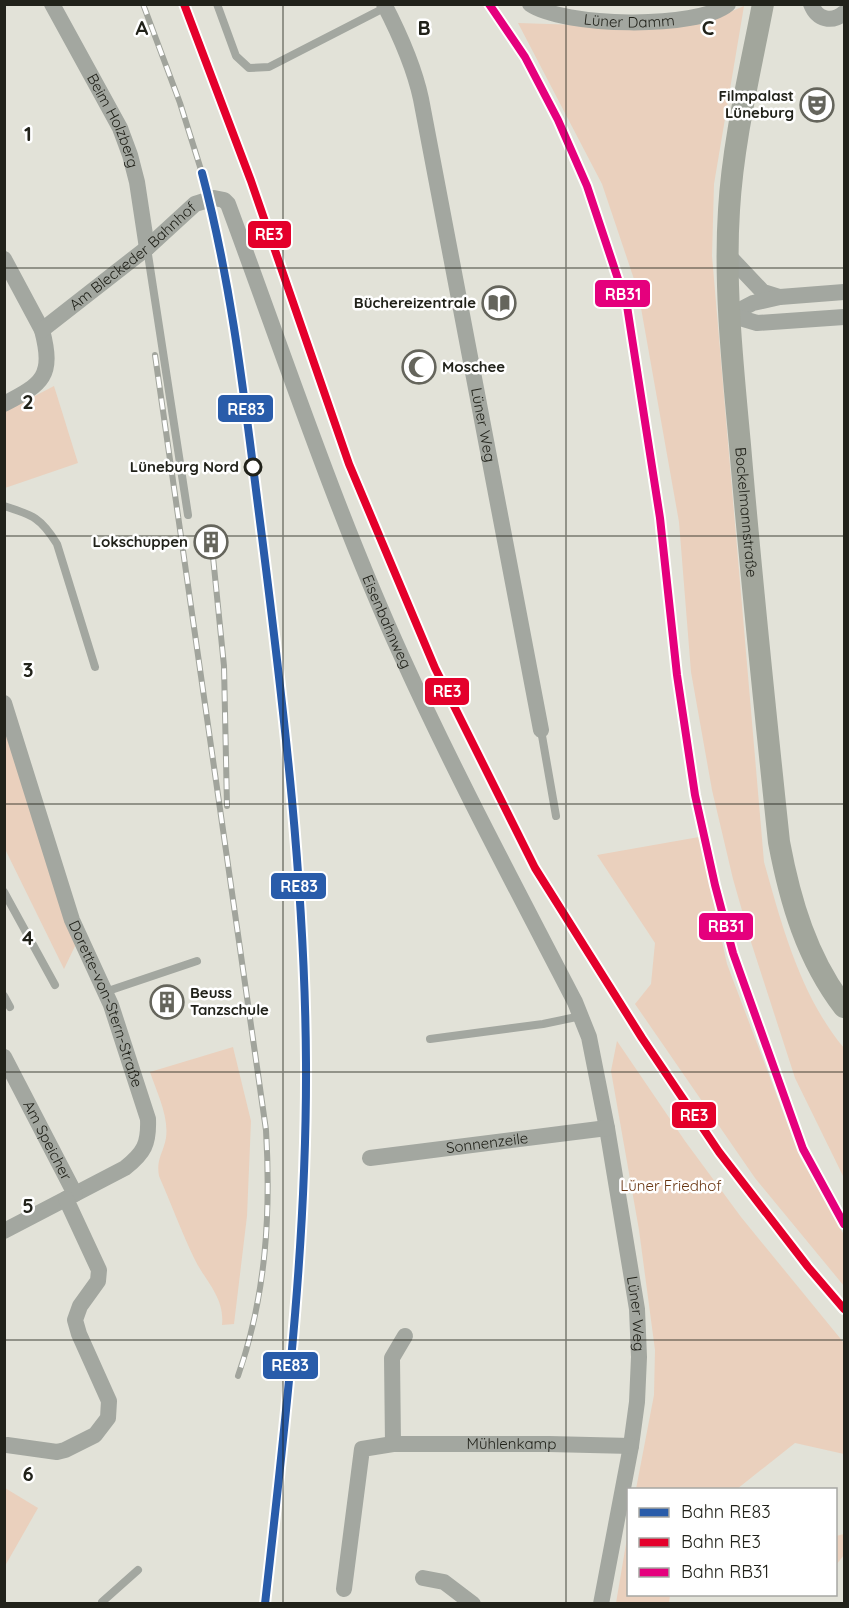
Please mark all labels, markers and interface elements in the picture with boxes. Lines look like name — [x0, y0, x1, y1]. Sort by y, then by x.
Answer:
street label: Lüner Damm — [583, 9, 676, 31]
text: A — [136, 15, 149, 40]
text: B — [417, 15, 431, 40]
text: C — [702, 15, 715, 40]
street label: Beim Holzberg — [83, 70, 143, 170]
place label: Filmpalast Lüneburg — [718, 86, 794, 122]
theatre icon: Filmpalast Lüneburg — [799, 87, 835, 123]
text: 1 — [24, 121, 32, 146]
street label: Am Bleckeder Bahnhof — [65, 197, 200, 314]
line badge: RE3 — [247, 220, 292, 249]
text: RE3 — [255, 224, 283, 244]
line badge: RB31 — [594, 279, 651, 308]
text: RB31 — [605, 284, 641, 304]
library icon: Büchereizentrale — [481, 285, 517, 321]
place label: Büchereizentrale — [354, 293, 476, 312]
mosque icon: Moschee — [401, 349, 437, 385]
place label: Moschee — [442, 357, 505, 376]
street label: Lüner Weg — [467, 386, 500, 464]
text: 2 — [22, 389, 34, 414]
line badge: RE83 — [217, 394, 274, 423]
text: RE83 — [227, 399, 265, 419]
street label: Bockelmannstraße — [731, 446, 762, 578]
place label: Lüneburg Nord — [130, 457, 239, 476]
marker: Lüneburg Nord — [244, 458, 262, 476]
building icon: Lokschuppen — [193, 524, 229, 560]
place label: Lokschuppen — [92, 532, 188, 551]
street label: Eisenbahnweg — [358, 572, 416, 671]
text: 3 — [23, 657, 33, 682]
line badge: RE3 — [424, 677, 470, 706]
text: RE3 — [433, 681, 461, 701]
line badge: RE83 — [270, 872, 327, 900]
text: RE83 — [280, 876, 318, 896]
line badge: RB31 — [698, 912, 754, 941]
text: RB31 — [708, 916, 744, 936]
street label: Dorette-von-Stern-Straße — [65, 917, 147, 1090]
text: 4 — [22, 925, 34, 950]
place label: Beuss Tanzschule — [190, 983, 269, 1019]
building icon: Beuss Tanzschule — [149, 984, 185, 1020]
street label: Am Speicher — [19, 1097, 76, 1184]
line badge: RE3 — [671, 1101, 717, 1129]
text: RE3 — [680, 1105, 708, 1125]
street label: Sonnenzeile — [445, 1128, 529, 1157]
park label: Lüner Friedhof — [620, 1176, 722, 1195]
text: 5 — [22, 1193, 34, 1218]
street label: Lüner Weg — [623, 1275, 649, 1352]
line badge: RE83 — [262, 1351, 319, 1380]
text: RE83 — [271, 1355, 309, 1375]
street label: Mühlenkamp — [467, 1434, 557, 1453]
text: 6 — [22, 1461, 34, 1486]
legend — [627, 1488, 837, 1596]
text: Bahn RE83 — [681, 1500, 771, 1523]
text: Bahn RE3 — [681, 1530, 761, 1553]
text: Bahn RB31 — [681, 1560, 769, 1583]

